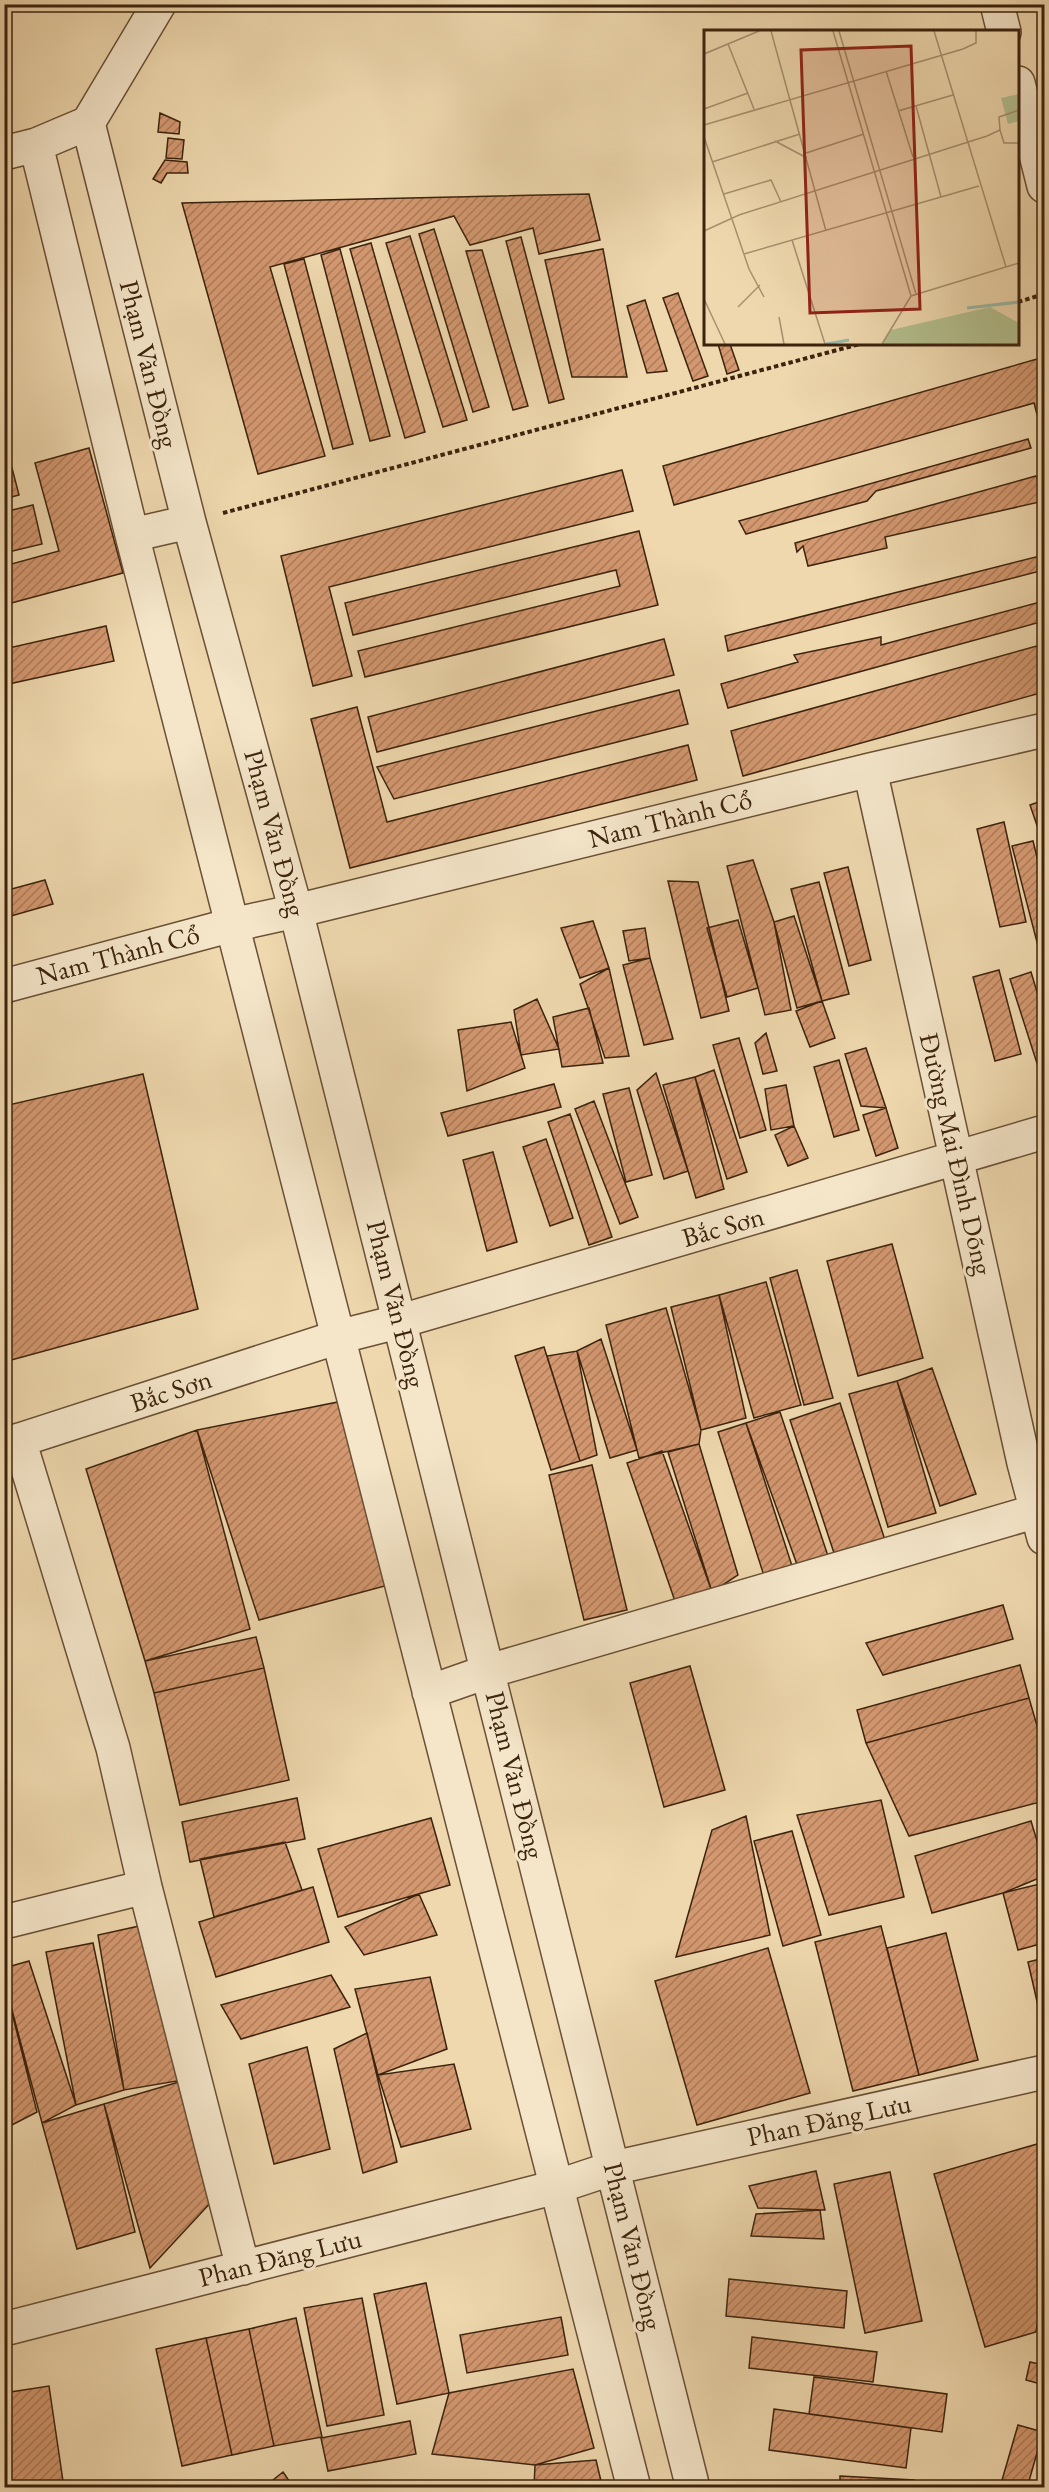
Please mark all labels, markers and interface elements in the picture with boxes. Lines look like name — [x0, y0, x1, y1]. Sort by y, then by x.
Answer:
inset map — [704, 30, 1019, 345]
street label: Phạm Văn Đồng — [112, 276, 187, 452]
street label: Phạm Văn Đồng — [236, 745, 315, 921]
street label: Nam Thành Cổ — [584, 781, 755, 856]
street label: Nam Thành Cổ — [32, 916, 203, 993]
street label: Đường Mai Đình Dõng — [912, 1029, 1001, 1279]
street label: Bắc Sơn — [678, 1198, 768, 1255]
street label: Phạm Văn Đồng — [359, 1216, 434, 1392]
street label: Bắc Sơn — [126, 1361, 216, 1420]
street label: Phạm Văn Đồng — [478, 1687, 553, 1863]
street label: Phan Đăng Lưu — [744, 2085, 914, 2154]
street label: Phạm Văn Đồng — [596, 2158, 671, 2334]
street label: Phan Đăng Lưu — [195, 2220, 365, 2295]

